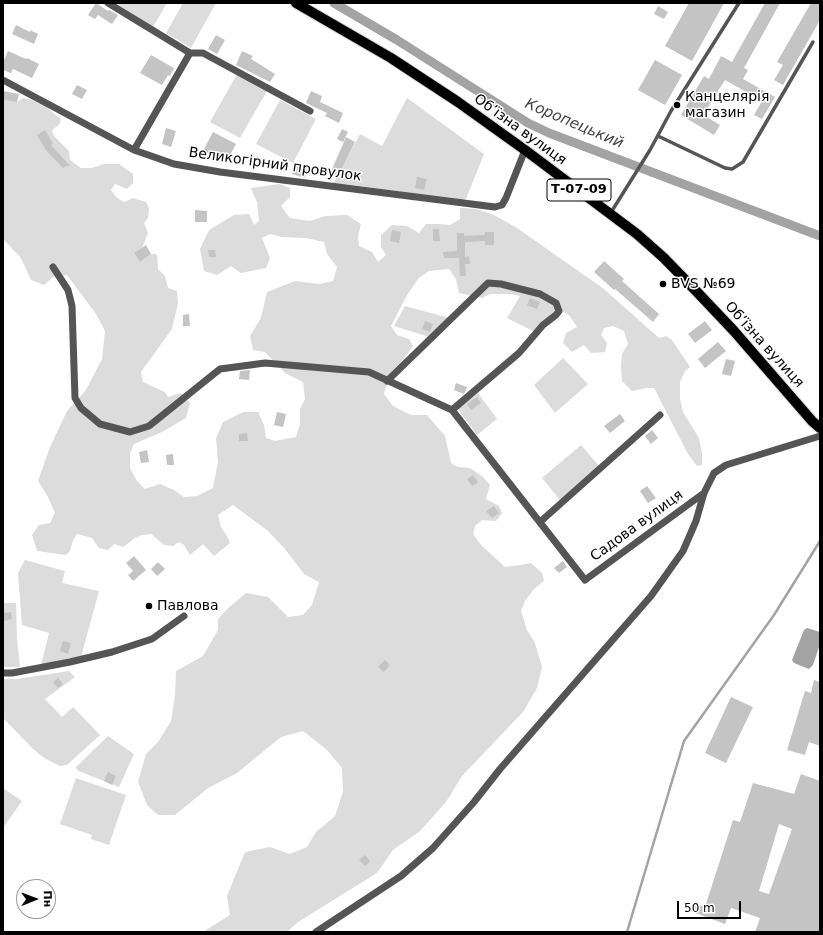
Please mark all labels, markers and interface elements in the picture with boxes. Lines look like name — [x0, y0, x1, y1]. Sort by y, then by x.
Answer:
place label: Канцелярія магазин — [685, 89, 769, 122]
street label: Обʼїзна вулиця — [471, 91, 569, 169]
water label: Коропецький — [522, 95, 626, 153]
marker: Канцелярія магазин — [672, 100, 682, 110]
street label: Великогірний провулок — [188, 145, 362, 185]
road number: Т-07-09 — [547, 179, 611, 201]
place label: BVS №69 — [671, 276, 735, 292]
marker: BVS №69 — [658, 279, 668, 289]
street label: Обʼїзна вулиця — [721, 298, 807, 392]
street label: Садова вулиця — [587, 487, 687, 565]
place label: Павлова — [157, 598, 219, 614]
marker: Павлова — [144, 601, 154, 611]
north arrow — [16, 879, 56, 919]
text: Пн — [41, 890, 54, 907]
scale bar — [679, 893, 743, 919]
text: 50 m — [684, 901, 715, 915]

